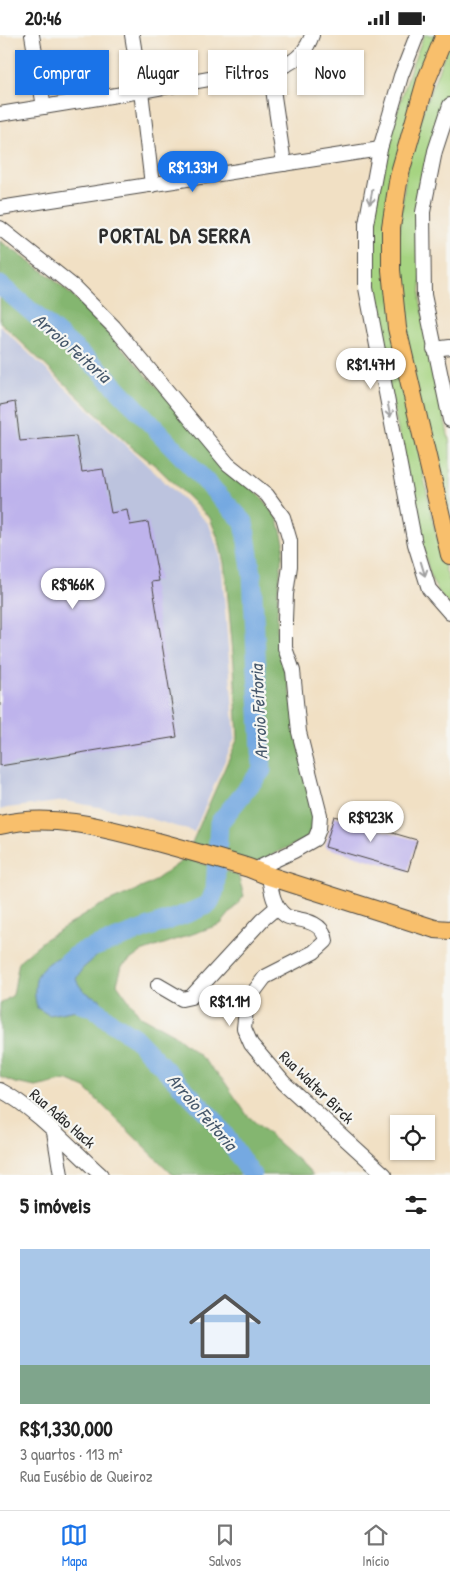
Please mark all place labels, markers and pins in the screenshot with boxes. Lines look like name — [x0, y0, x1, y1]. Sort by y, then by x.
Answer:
pin: R$1.33M — [147, 151, 239, 193]
pin: R$1.47M — [325, 347, 417, 390]
pin: R$966K — [32, 567, 114, 610]
pin: R$923K — [330, 801, 412, 843]
pin: R$1.1M — [189, 985, 271, 1027]

